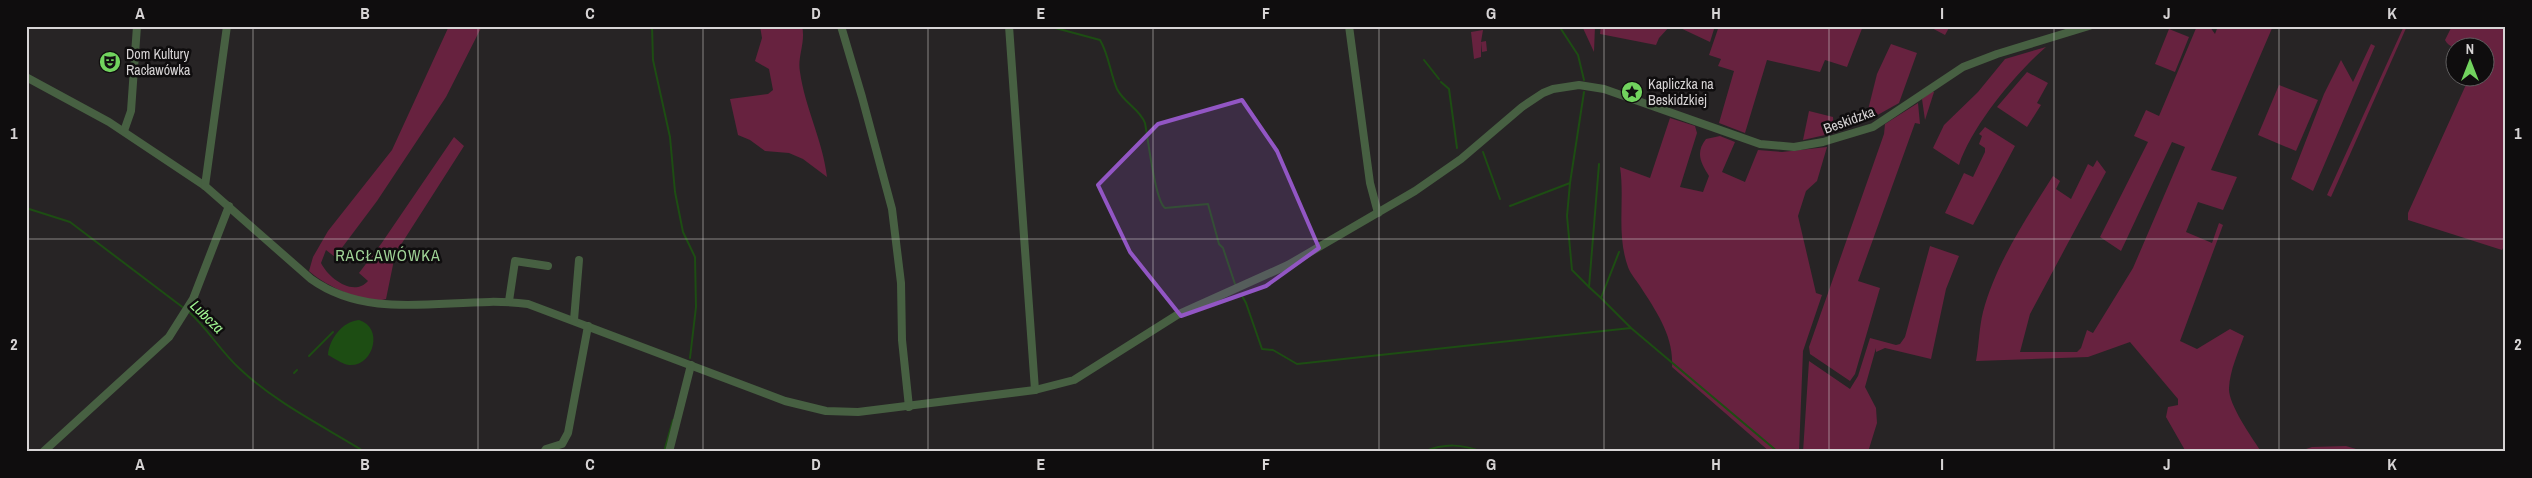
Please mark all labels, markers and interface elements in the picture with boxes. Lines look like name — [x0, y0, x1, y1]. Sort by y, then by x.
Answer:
text: A — [135, 2, 145, 24]
text: B — [360, 2, 370, 24]
text: C — [585, 2, 595, 24]
text: D — [811, 2, 821, 24]
text: E — [1037, 2, 1046, 24]
text: F — [1262, 2, 1270, 24]
text: G — [1486, 2, 1496, 24]
text: H — [1711, 2, 1721, 24]
text: I — [1940, 2, 1944, 24]
text: J — [2163, 2, 2171, 24]
text: K — [2387, 2, 2397, 24]
north arrow — [2444, 38, 2494, 88]
text: N — [2466, 40, 2474, 58]
place label: Dom Kultury Racławówka — [126, 45, 191, 79]
theatre icon: Dom Kultury Racławówka — [98, 50, 122, 74]
place label: Kapliczka na Beskidzkiej — [1648, 75, 1714, 109]
place icon: Kapliczka na Beskidzkiej — [1620, 80, 1644, 104]
street label: Beskidzka — [1821, 102, 1878, 138]
text: 1 — [10, 122, 18, 144]
text: 1 — [2514, 122, 2522, 144]
district label: RACŁAWÓWKA — [335, 244, 441, 266]
water label: Lubcza — [186, 295, 229, 338]
text: 2 — [10, 333, 18, 355]
text: 2 — [2514, 333, 2522, 355]
text: A — [135, 453, 145, 475]
text: B — [360, 453, 370, 475]
text: C — [585, 453, 595, 475]
text: D — [811, 453, 821, 475]
text: E — [1037, 453, 1046, 475]
text: F — [1262, 453, 1270, 475]
text: G — [1486, 453, 1496, 475]
text: H — [1711, 453, 1721, 475]
text: I — [1940, 453, 1944, 475]
text: J — [2163, 453, 2171, 475]
text: K — [2387, 453, 2397, 475]

